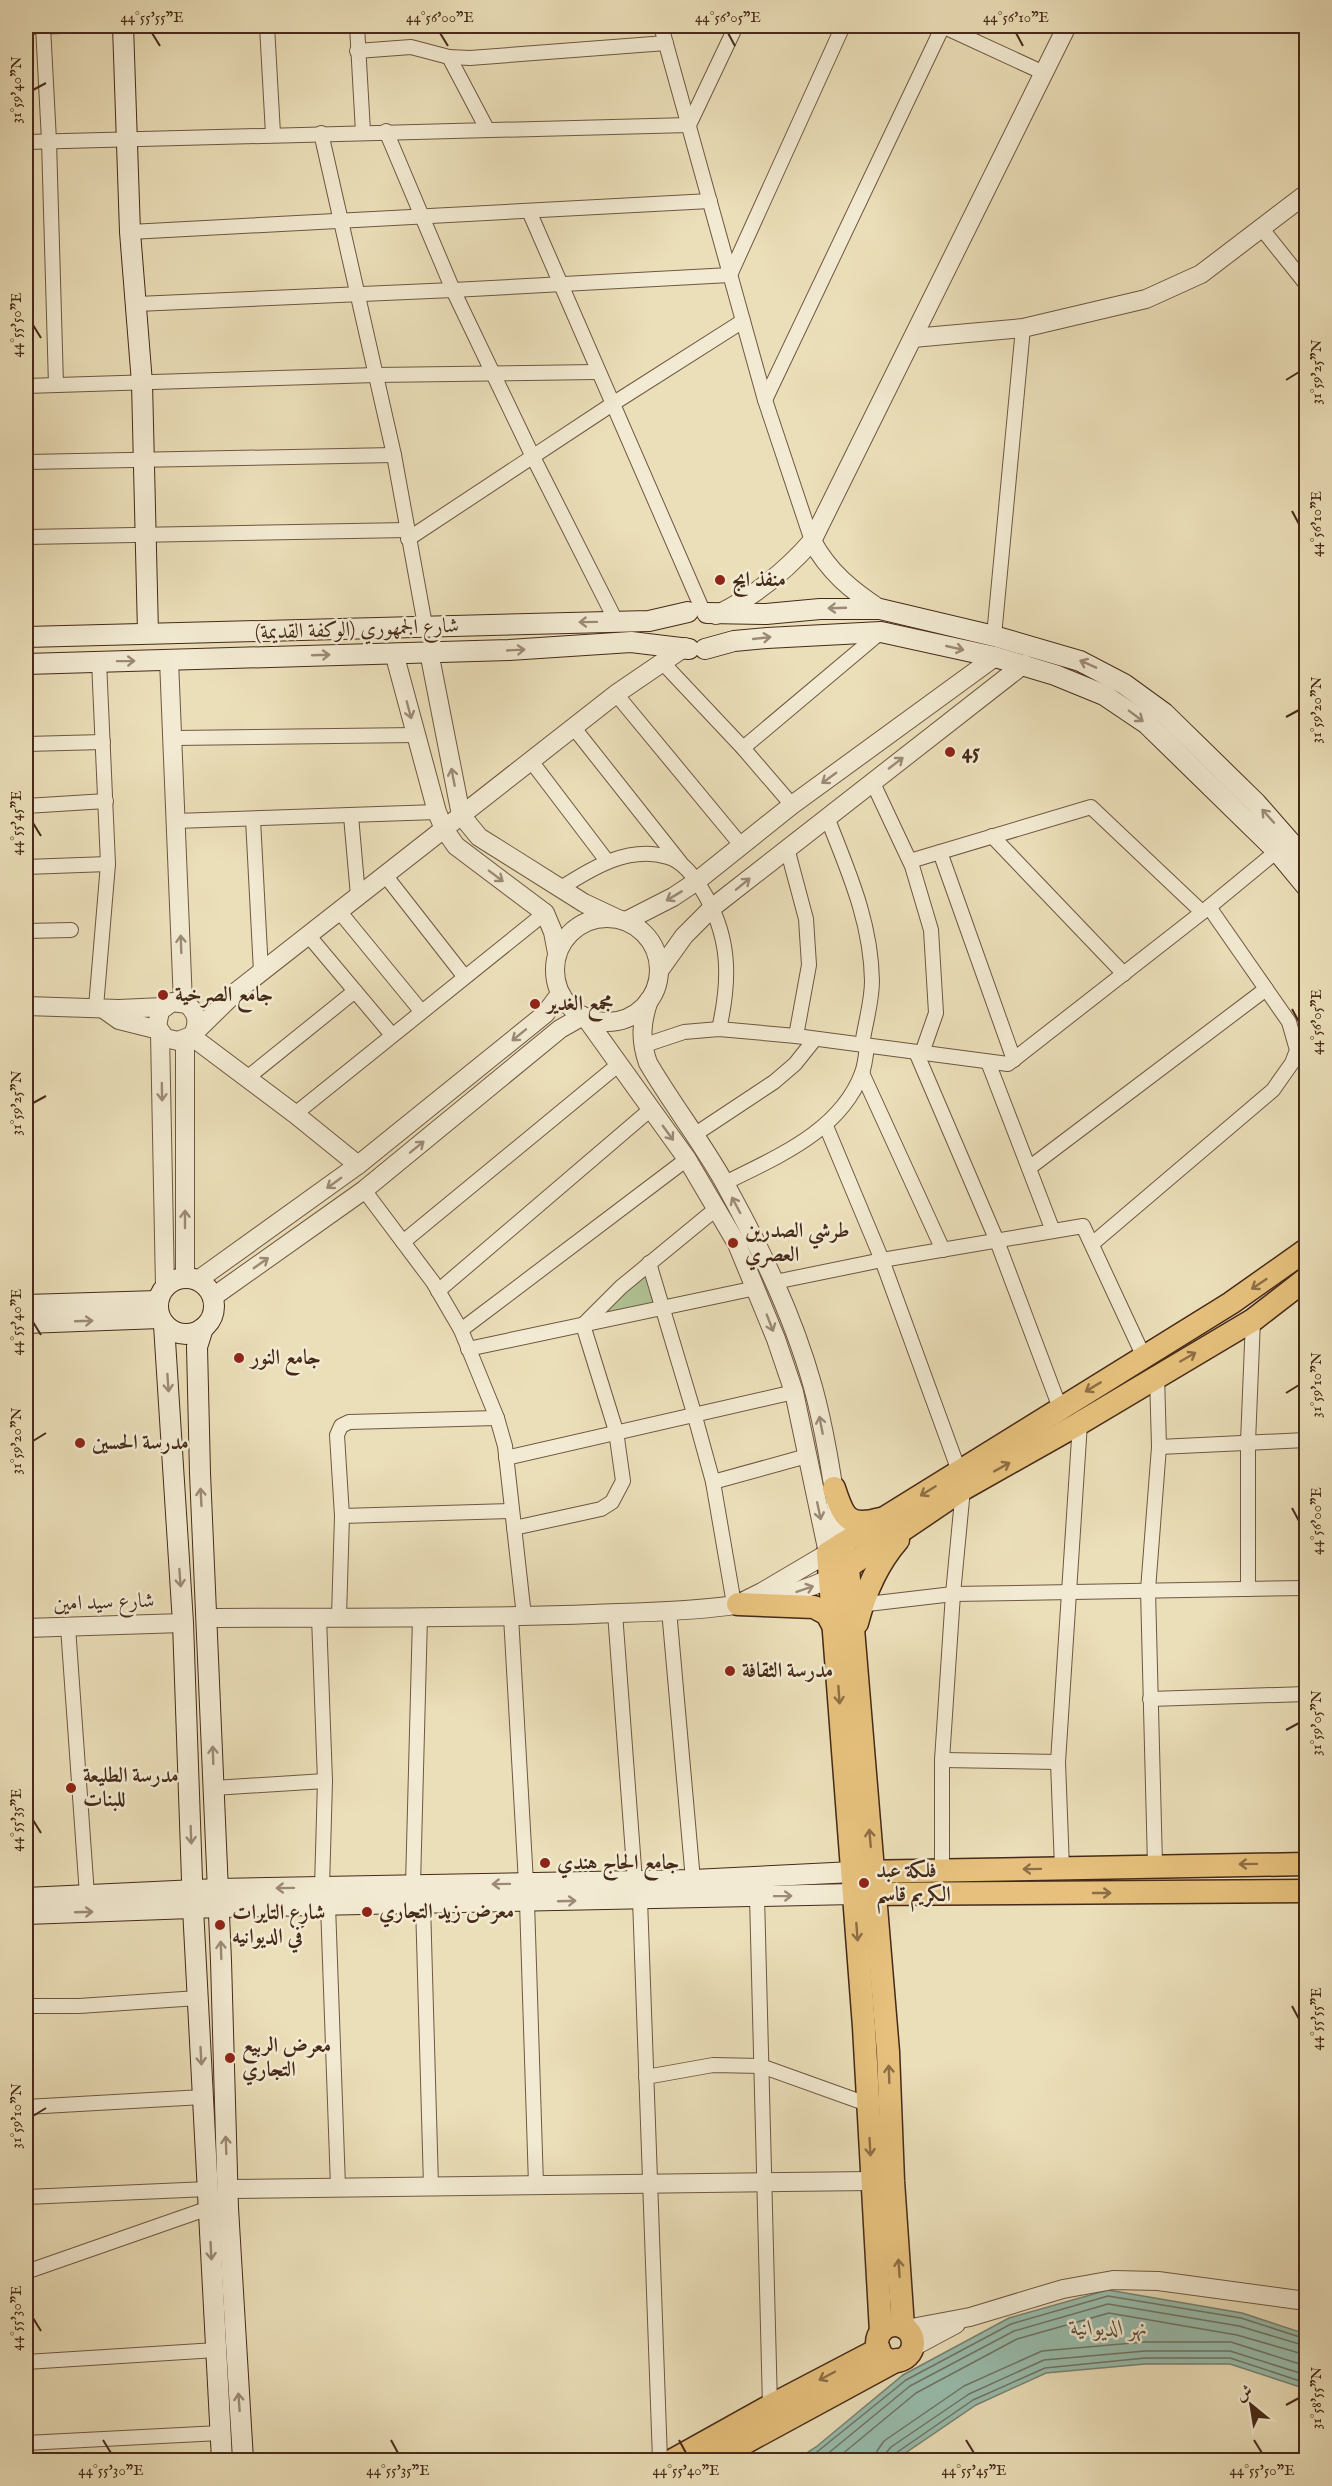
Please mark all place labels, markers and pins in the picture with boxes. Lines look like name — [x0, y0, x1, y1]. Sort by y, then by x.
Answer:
place label: منفذ ايج — [732, 567, 786, 597]
marker: منفذ ايج — [713, 573, 727, 587]
place label: 45 — [962, 739, 980, 766]
marker: 45 — [943, 745, 957, 759]
place label: جامع الصرخية — [175, 982, 273, 1013]
marker: جامع الصرخية — [156, 988, 170, 1002]
place label: مجمع الغدير — [545, 991, 613, 1022]
marker: مجمع الغدير — [528, 997, 542, 1011]
place label: طرشي الصدرين العصري — [745, 1218, 850, 1271]
marker: طرشي الصدرين العصري — [726, 1236, 740, 1250]
place label: جامع النور — [249, 1345, 321, 1376]
marker: جامع النور — [232, 1351, 246, 1365]
place label: مدرسة الحسين — [92, 1430, 189, 1457]
marker: مدرسة الحسين — [73, 1436, 87, 1450]
place label: مدرسة الثقافة — [742, 1658, 833, 1685]
marker: مدرسة الثقافة — [723, 1664, 737, 1678]
place label: مدرسة الطليعة للبنات — [83, 1763, 179, 1814]
marker: مدرسة الطليعة للبنات — [64, 1781, 78, 1795]
place label: جامع الحاج هندي — [557, 1850, 680, 1881]
marker: جامع الحاج هندي — [538, 1856, 552, 1870]
place label: فلكة عبد الكريم قاسم — [876, 1858, 951, 1914]
marker: فلكة عبد الكريم قاسم — [857, 1876, 871, 1890]
place label: معرض زيد التجاري — [379, 1899, 514, 1928]
place label: شارع التايرات في الديوانيه — [232, 1900, 325, 1954]
marker: معرض زيد التجاري — [360, 1905, 374, 1919]
marker: شارع التايرات في الديوانيه — [213, 1918, 227, 1932]
place label: معرض الربيع التجاري — [242, 2033, 331, 2086]
marker: معرض الربيع التجاري — [223, 2051, 237, 2065]

